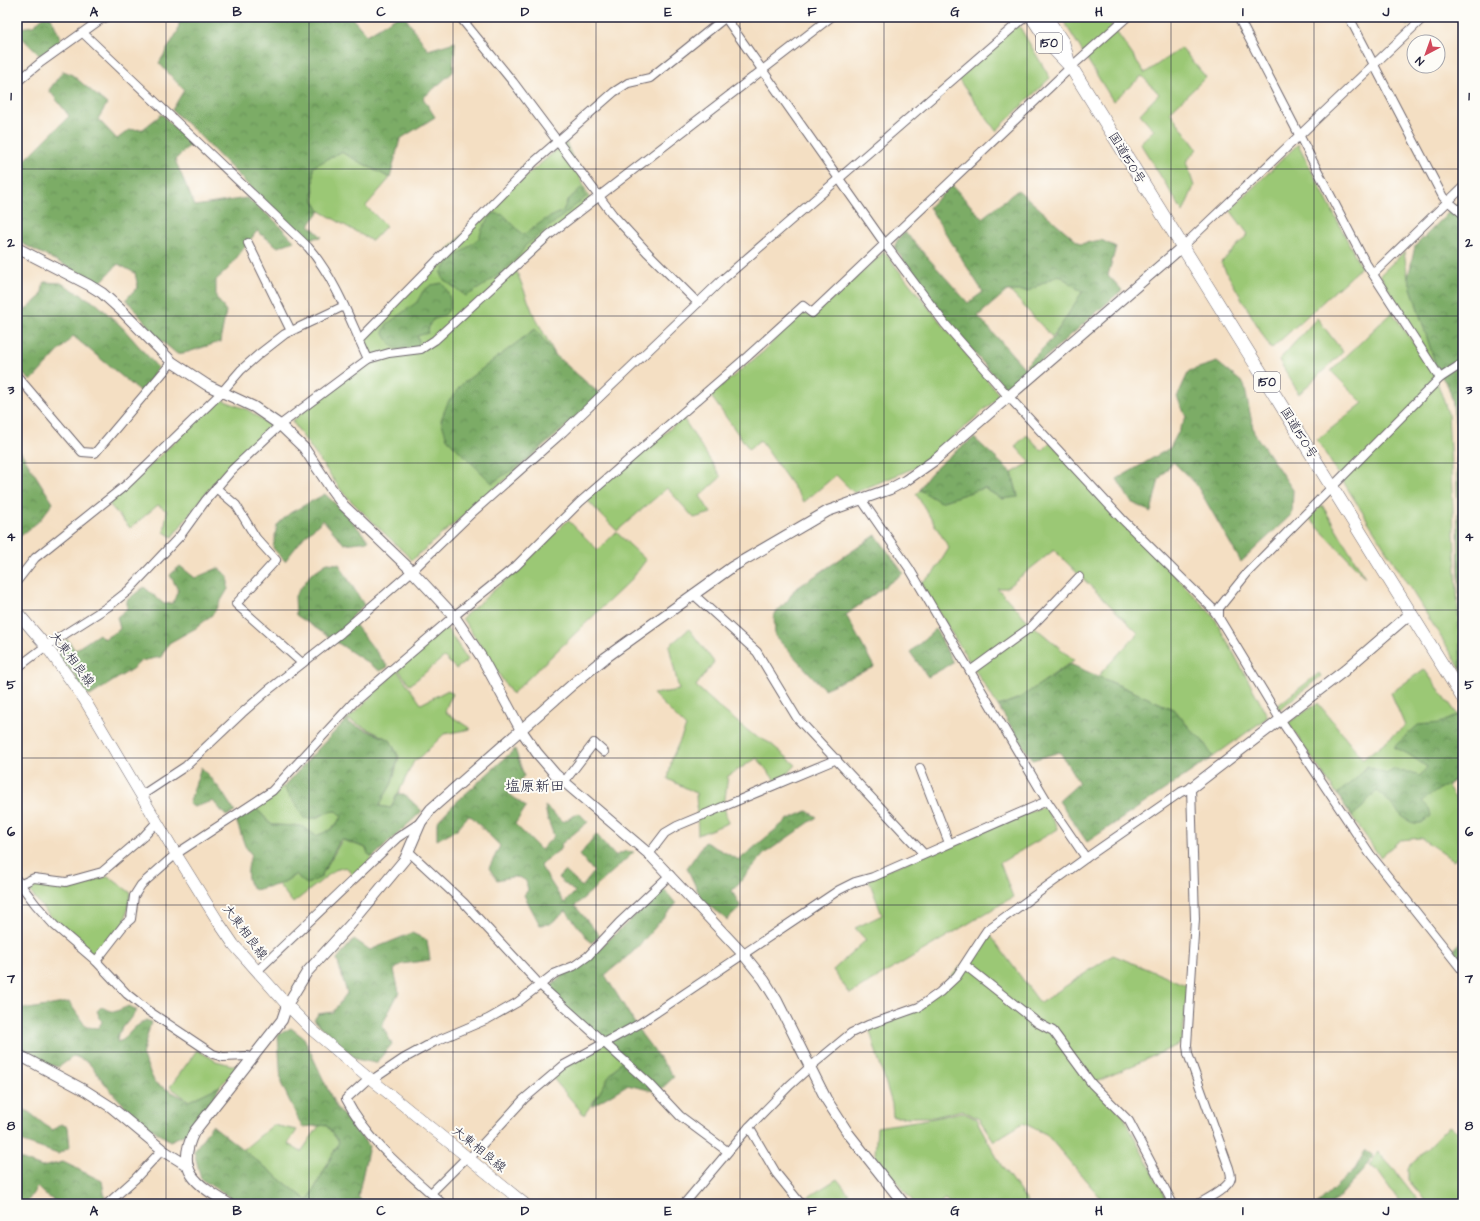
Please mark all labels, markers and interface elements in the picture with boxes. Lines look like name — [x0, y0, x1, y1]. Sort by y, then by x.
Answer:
text: A — [90, 3, 99, 21]
text: B — [232, 3, 242, 21]
text: C — [376, 3, 386, 21]
text: D — [521, 3, 530, 21]
text: E — [664, 3, 672, 21]
text: F — [807, 3, 817, 21]
text: G — [950, 3, 960, 21]
text: H — [1095, 3, 1103, 21]
text: I — [1242, 3, 1244, 21]
text: J — [1382, 3, 1390, 21]
road number: 150 — [1036, 33, 1062, 53]
north arrow — [1406, 34, 1446, 74]
text: N — [1412, 53, 1427, 69]
text: 1 — [10, 87, 12, 105]
text: 1 — [1468, 87, 1470, 105]
street label: 国道150号 — [1104, 129, 1150, 187]
text: 2 — [6, 234, 15, 252]
text: 2 — [1464, 234, 1473, 252]
road number: 150 — [1254, 372, 1280, 392]
text: 3 — [7, 381, 15, 399]
text: 3 — [1465, 381, 1473, 399]
street label: 国道150号 — [1276, 404, 1322, 462]
text: 4 — [7, 528, 16, 546]
text: 4 — [1465, 528, 1474, 546]
street label: 大東相良線 — [45, 628, 99, 691]
text: 5 — [6, 676, 16, 694]
text: 5 — [1464, 676, 1474, 694]
district label: 塩原新田 — [505, 776, 565, 797]
text: 6 — [7, 823, 16, 841]
text: 6 — [1465, 823, 1474, 841]
street label: 大東相良線 — [218, 901, 272, 964]
text: 7 — [6, 970, 16, 988]
text: 7 — [1464, 970, 1474, 988]
text: 8 — [7, 1117, 16, 1135]
text: 8 — [1465, 1117, 1474, 1135]
street label: 大東相良線 — [448, 1122, 511, 1177]
text: A — [90, 1202, 99, 1220]
text: B — [232, 1202, 242, 1220]
text: C — [376, 1202, 386, 1220]
text: D — [521, 1202, 530, 1220]
text: E — [664, 1202, 672, 1220]
text: F — [807, 1202, 817, 1220]
text: G — [950, 1202, 960, 1220]
text: H — [1095, 1202, 1103, 1220]
text: I — [1242, 1202, 1244, 1220]
text: J — [1382, 1202, 1390, 1220]

